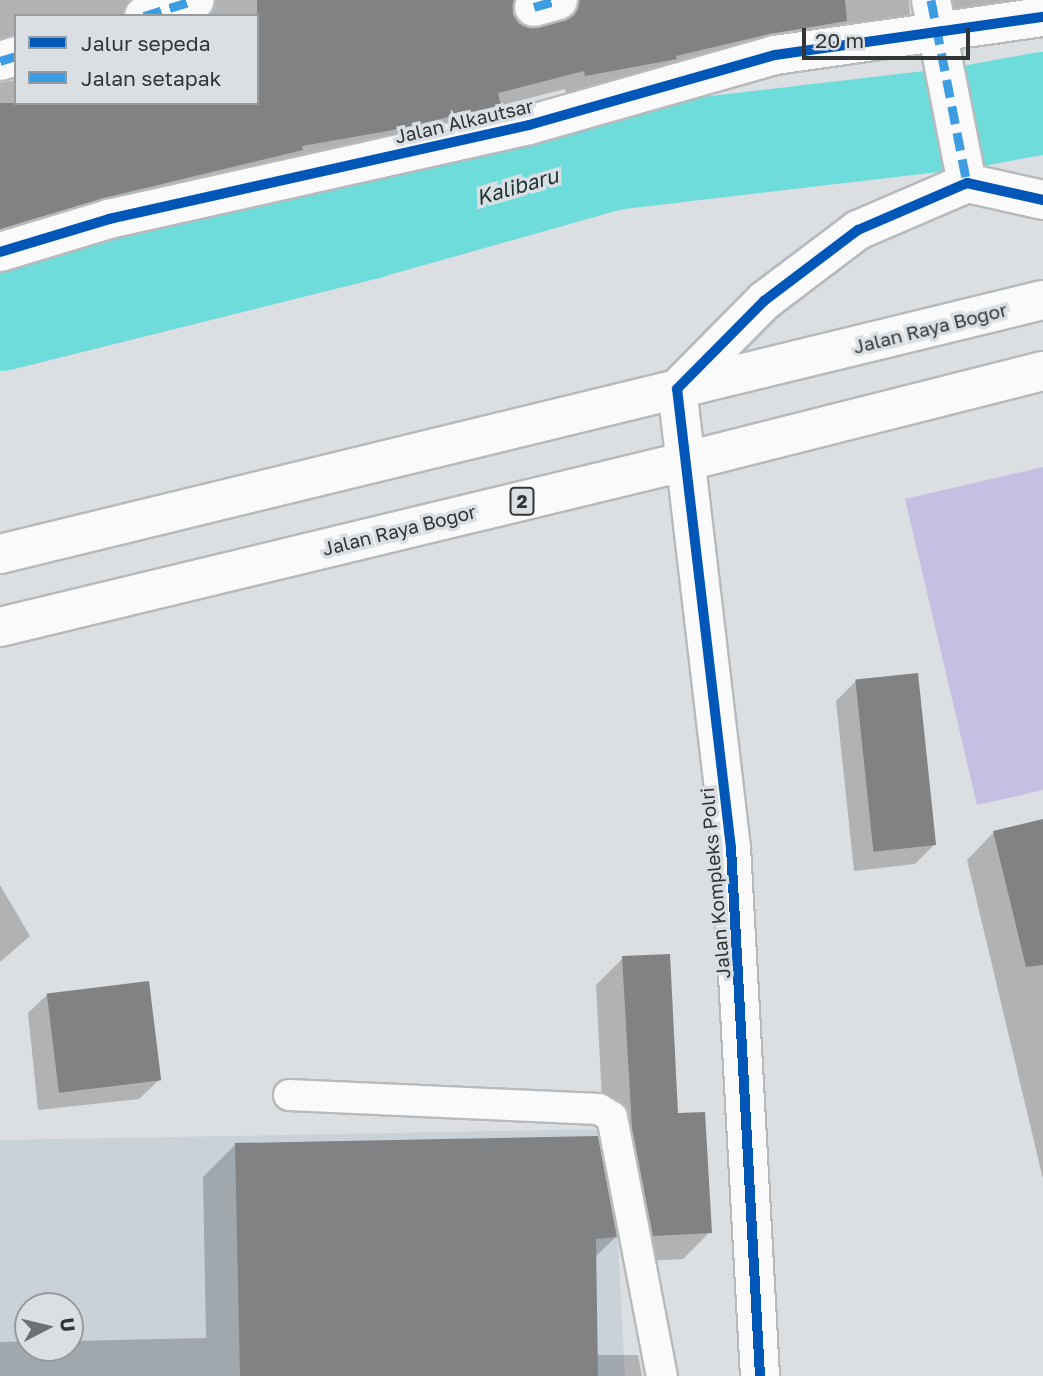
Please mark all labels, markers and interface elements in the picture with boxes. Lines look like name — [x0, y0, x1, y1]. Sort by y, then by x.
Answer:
legend — [14, 14, 259, 105]
scale bar — [805, 14, 973, 58]
text: 20 m — [815, 27, 864, 53]
text: Jalur sepeda — [81, 30, 211, 56]
text: Jalan setapak — [81, 65, 222, 91]
street label: Jalan Alkautsar — [392, 94, 536, 148]
water label: Kalibaru — [473, 162, 561, 210]
street label: Jalan Raya Bogor — [851, 298, 1009, 358]
road number: 2 — [508, 486, 536, 516]
street label: Jalan Raya Bogor — [320, 500, 478, 560]
street label: Jalan Kompleks Polri — [695, 786, 735, 980]
north arrow — [14, 1292, 84, 1362]
text: U — [56, 1316, 81, 1333]

